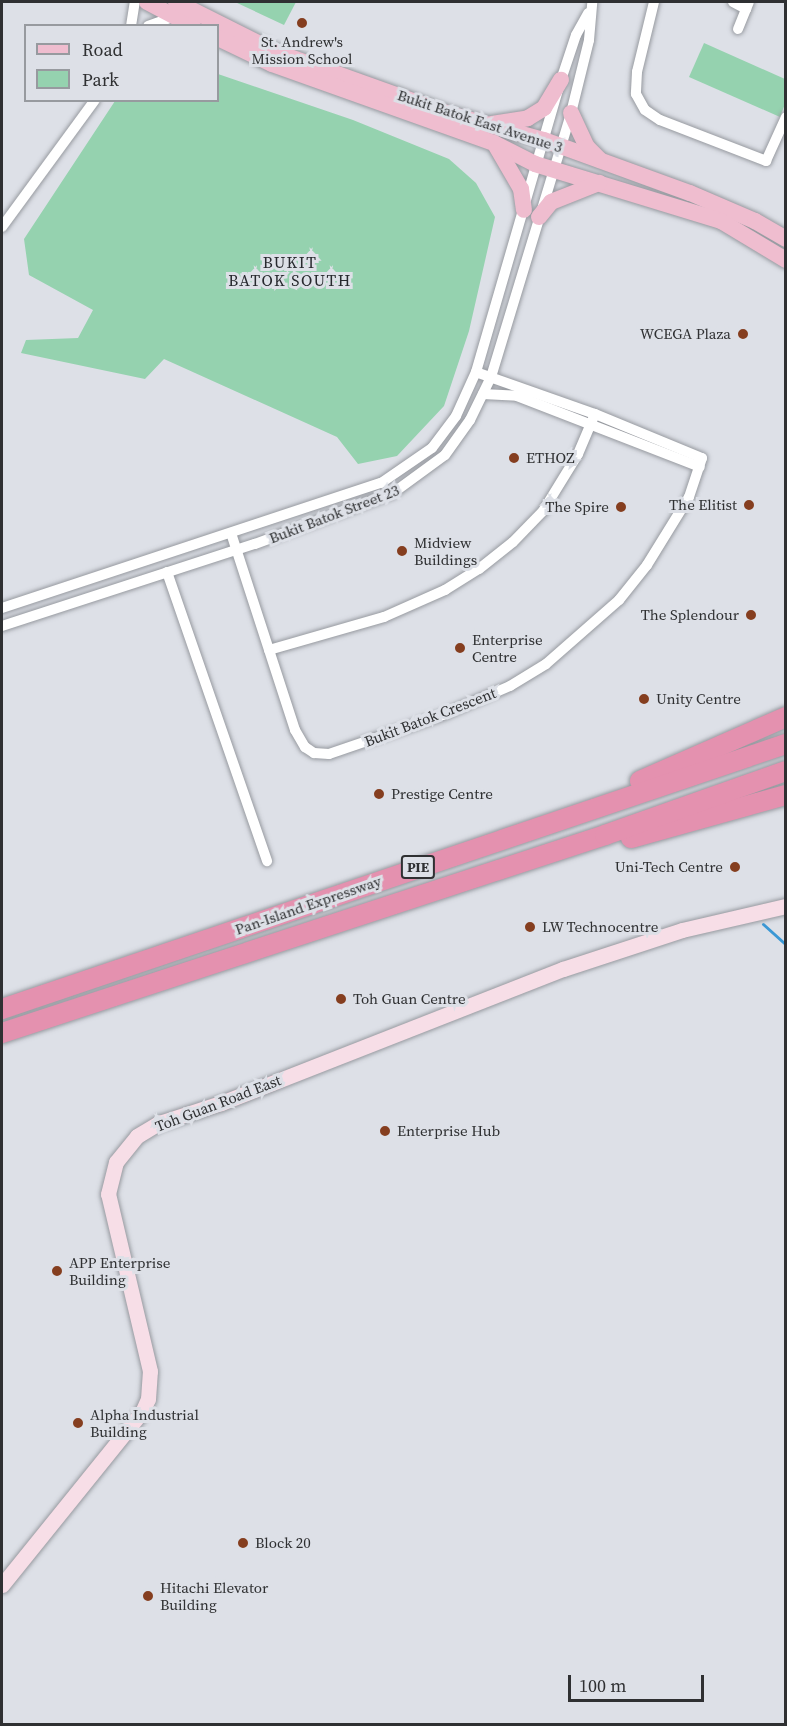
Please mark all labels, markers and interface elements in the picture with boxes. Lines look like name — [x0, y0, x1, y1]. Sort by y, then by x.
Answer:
marker: St. Andrew's Mission School — [295, 16, 309, 30]
legend — [24, 24, 219, 102]
place label: St. Andrew's Mission School — [252, 32, 352, 67]
text: Road — [82, 37, 123, 62]
text: Park — [82, 67, 119, 92]
street label: Bukit Batok East Avenue 3 — [395, 86, 565, 156]
district label: BUKIT BATOK SOUTH — [228, 252, 352, 290]
place label: WCEGA Plaza — [640, 325, 731, 343]
marker: WCEGA Plaza — [736, 327, 750, 341]
place label: ETHOZ — [526, 449, 574, 467]
marker: ETHOZ — [507, 451, 521, 465]
street label: Bukit Batok Street 23 — [266, 481, 402, 547]
place label: The Elitist — [669, 496, 737, 514]
place label: The Spire — [545, 498, 609, 516]
marker: The Elitist — [742, 498, 756, 512]
marker: The Spire — [614, 500, 628, 514]
place label: Midview Buildings — [414, 533, 477, 568]
marker: Midview Buildings — [395, 544, 409, 558]
place label: The Splendour — [641, 606, 739, 624]
marker: The Splendour — [744, 608, 758, 622]
place label: Enterprise Centre — [472, 630, 543, 665]
marker: Enterprise Centre — [453, 641, 467, 655]
street label: Bukit Batok Crescent — [362, 684, 498, 750]
place label: Unity Centre — [656, 690, 741, 708]
marker: Unity Centre — [637, 692, 651, 706]
place label: Prestige Centre — [391, 785, 493, 803]
marker: Prestige Centre — [372, 787, 386, 801]
road number: PIE — [400, 856, 436, 878]
place label: Uni-Tech Centre — [615, 858, 723, 876]
marker: Uni-Tech Centre — [728, 860, 742, 874]
street label: Pan-Island Expressway — [233, 872, 383, 938]
place label: LW Technocentre — [542, 918, 659, 936]
marker: LW Technocentre — [523, 920, 537, 934]
place label: Toh Guan Centre — [353, 990, 466, 1008]
marker: Toh Guan Centre — [334, 992, 348, 1006]
street label: Toh Guan Road East — [153, 1071, 283, 1135]
place label: Enterprise Hub — [397, 1122, 500, 1140]
marker: Enterprise Hub — [378, 1124, 392, 1138]
place label: APP Enterprise Building — [69, 1253, 170, 1288]
marker: APP Enterprise Building — [50, 1264, 64, 1278]
place label: Alpha Industrial Building — [90, 1405, 199, 1440]
marker: Alpha Industrial Building — [71, 1416, 85, 1430]
place label: Block 20 — [255, 1534, 311, 1552]
marker: Block 20 — [236, 1536, 250, 1550]
place label: Hitachi Elevator Building — [160, 1578, 268, 1613]
marker: Hitachi Elevator Building — [141, 1589, 155, 1603]
scale bar — [571, 1663, 708, 1701]
text: 100 m — [579, 1673, 626, 1698]

